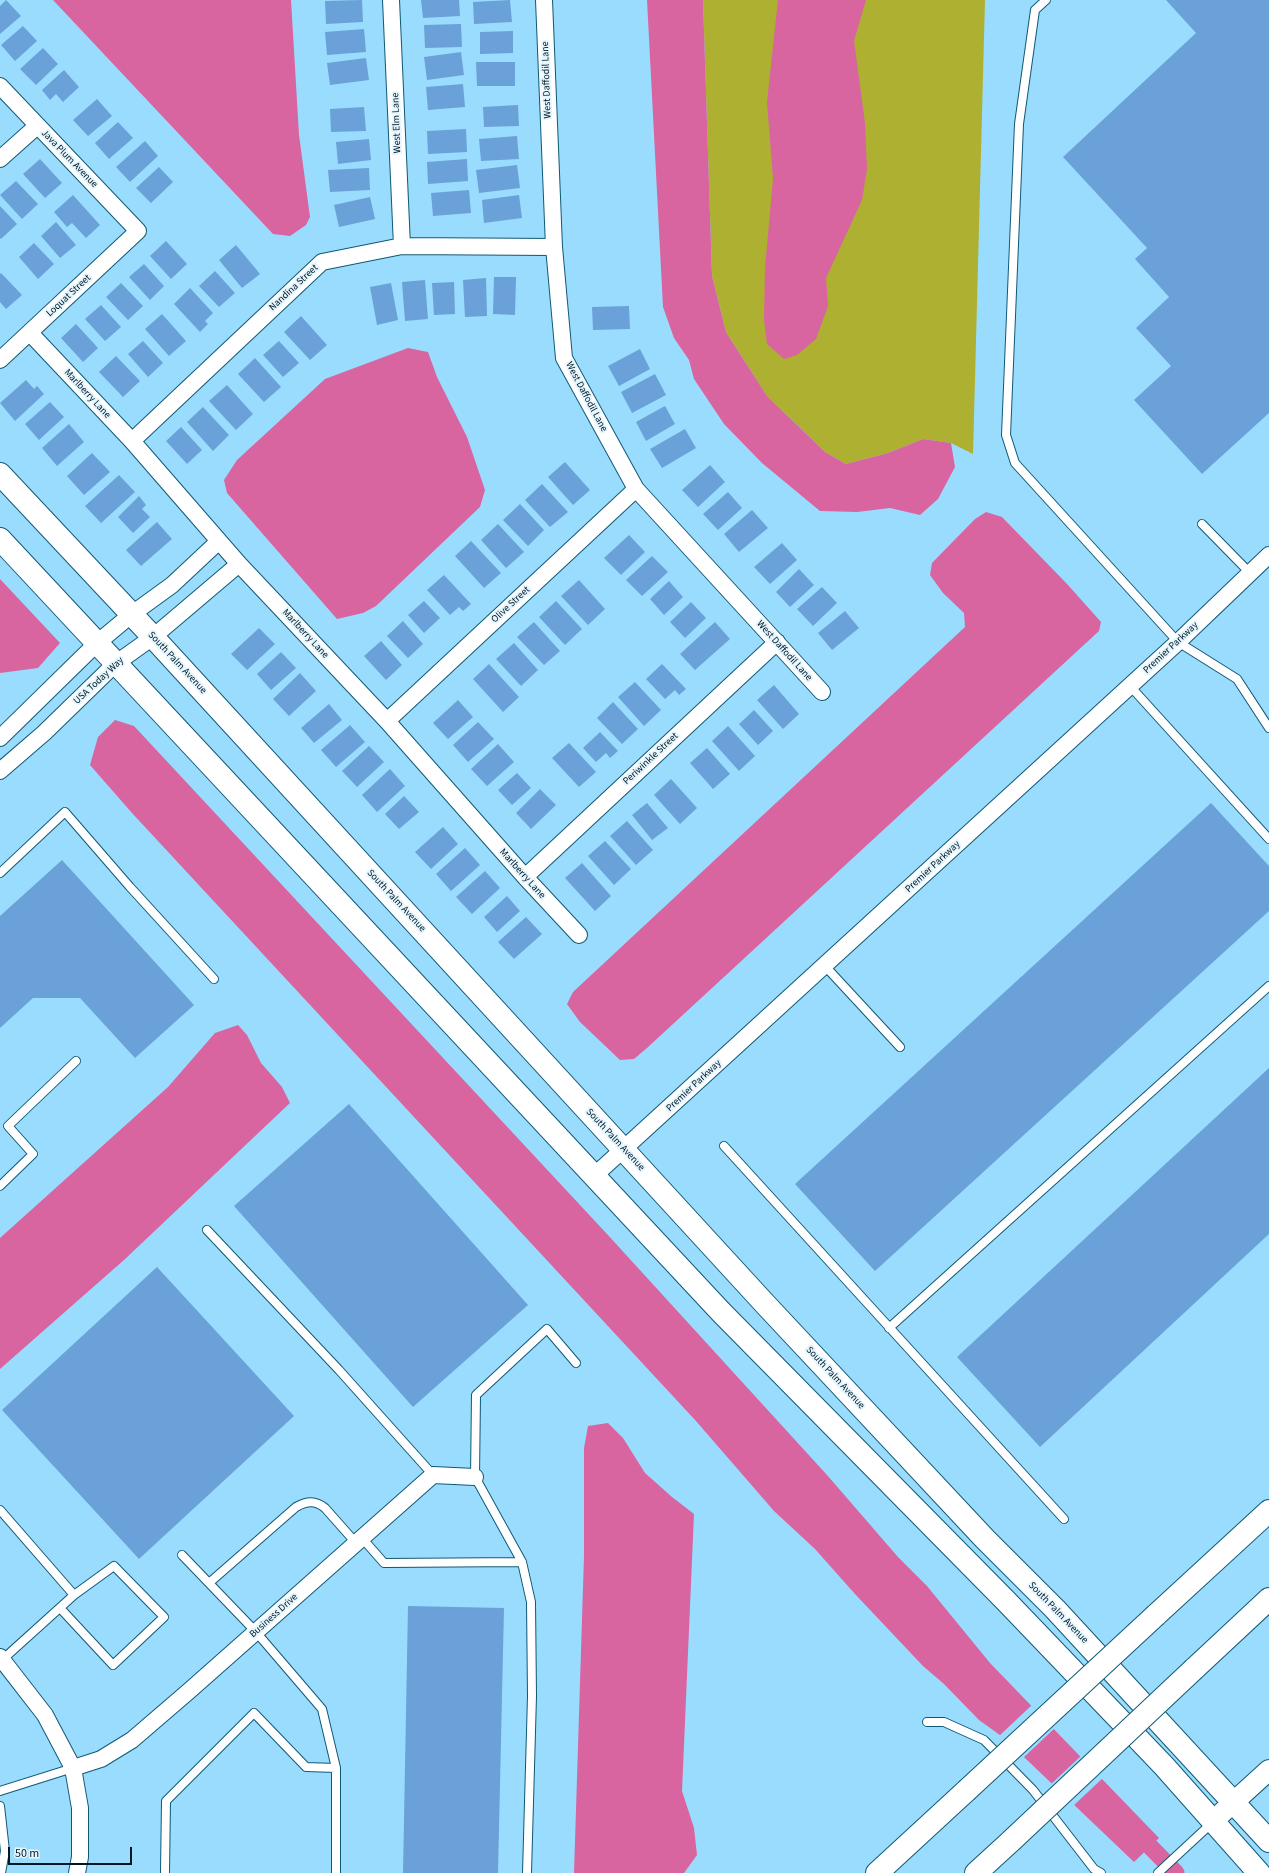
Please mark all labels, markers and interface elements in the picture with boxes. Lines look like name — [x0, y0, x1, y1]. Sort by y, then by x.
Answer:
street label: West Daffodil Lane — [540, 41, 554, 119]
street label: West Elm Lane — [390, 92, 404, 154]
street label: Java Plum Avenue — [38, 127, 100, 191]
street label: Nandina Street — [267, 262, 321, 314]
street label: Loquat Street — [44, 272, 94, 320]
street label: West Daffodil Lane — [563, 360, 609, 434]
street label: Marlberry Lane — [61, 367, 113, 421]
street label: Olive Street — [489, 584, 533, 626]
street label: Marlberry Lane — [279, 607, 331, 661]
street label: West Daffodil Lane — [754, 618, 814, 684]
street label: Premier Parkway — [1141, 620, 1201, 676]
street label: South Palm Avenue — [145, 629, 209, 697]
street label: USA Today Way — [72, 655, 126, 707]
street label: Periwinkle Street — [621, 730, 681, 788]
street label: Premier Parkway — [903, 839, 963, 895]
street label: Marlberry Lane — [496, 847, 548, 901]
street label: South Palm Avenue — [364, 867, 428, 935]
street label: Premier Parkway — [664, 1058, 724, 1114]
street label: South Palm Avenue — [583, 1106, 647, 1174]
street label: South Palm Avenue — [803, 1344, 867, 1412]
street label: South Palm Avenue — [1026, 1580, 1090, 1646]
street label: Business Drive — [248, 1591, 300, 1641]
scale bar — [10, 1839, 134, 1865]
text: 50 m — [15, 1845, 39, 1862]

